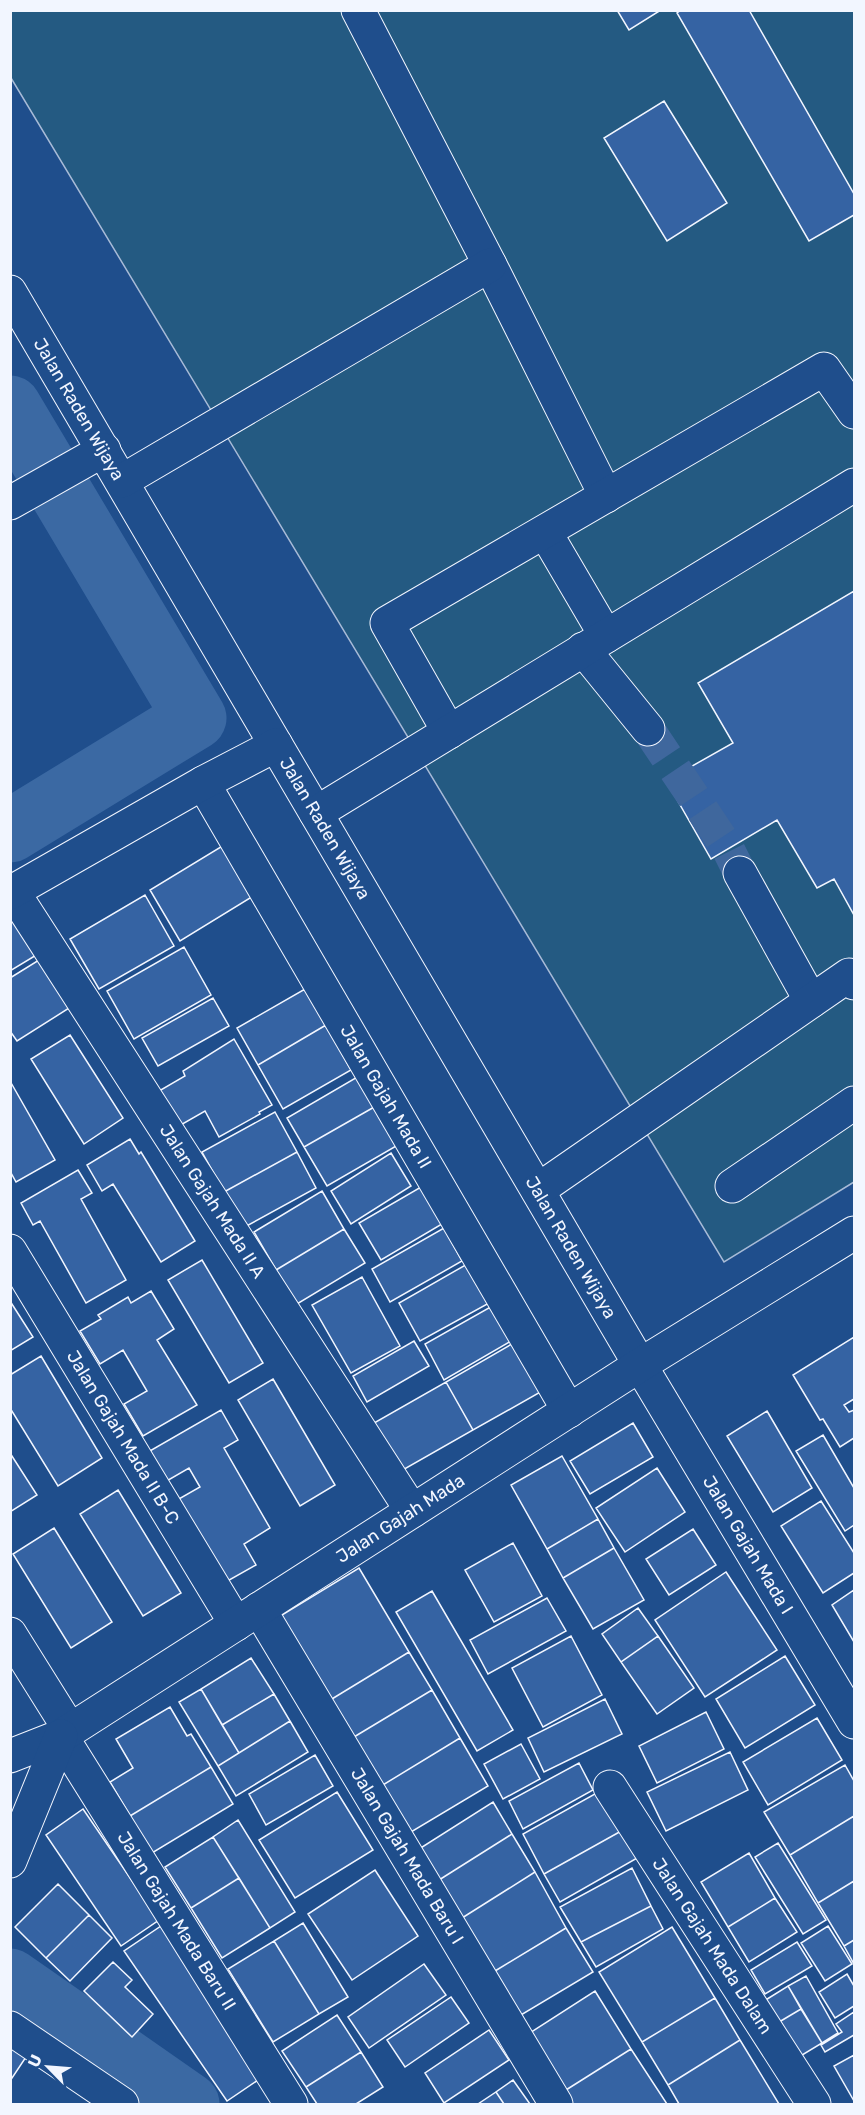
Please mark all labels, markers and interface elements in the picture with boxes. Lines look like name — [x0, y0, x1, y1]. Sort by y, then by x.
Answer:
street label: Jalan Raden Wijaya — [29, 334, 129, 484]
street label: Jalan Raden Wijaya — [275, 753, 375, 903]
street label: Jalan Gajah Mada II — [335, 1021, 436, 1172]
street label: Jalan Gajah Mada II A — [155, 1120, 270, 1282]
street label: Jalan Raden Wijaya — [521, 1172, 621, 1323]
street label: Jalan Gajah Mada II B-C — [62, 1346, 184, 1528]
street label: Jalan Gajah Mada — [332, 1469, 469, 1568]
street label: Jalan Gajah Mada I — [698, 1472, 798, 1618]
street label: Jalan Gajah Mada Baru I — [346, 1764, 468, 1948]
street label: Jalan Gajah Mada Baru II — [112, 1827, 241, 2014]
street label: Jalan Gajah Mada Dalam — [648, 1854, 777, 2038]
north arrow — [18, 2037, 78, 2097]
text: U — [24, 2052, 46, 2070]

